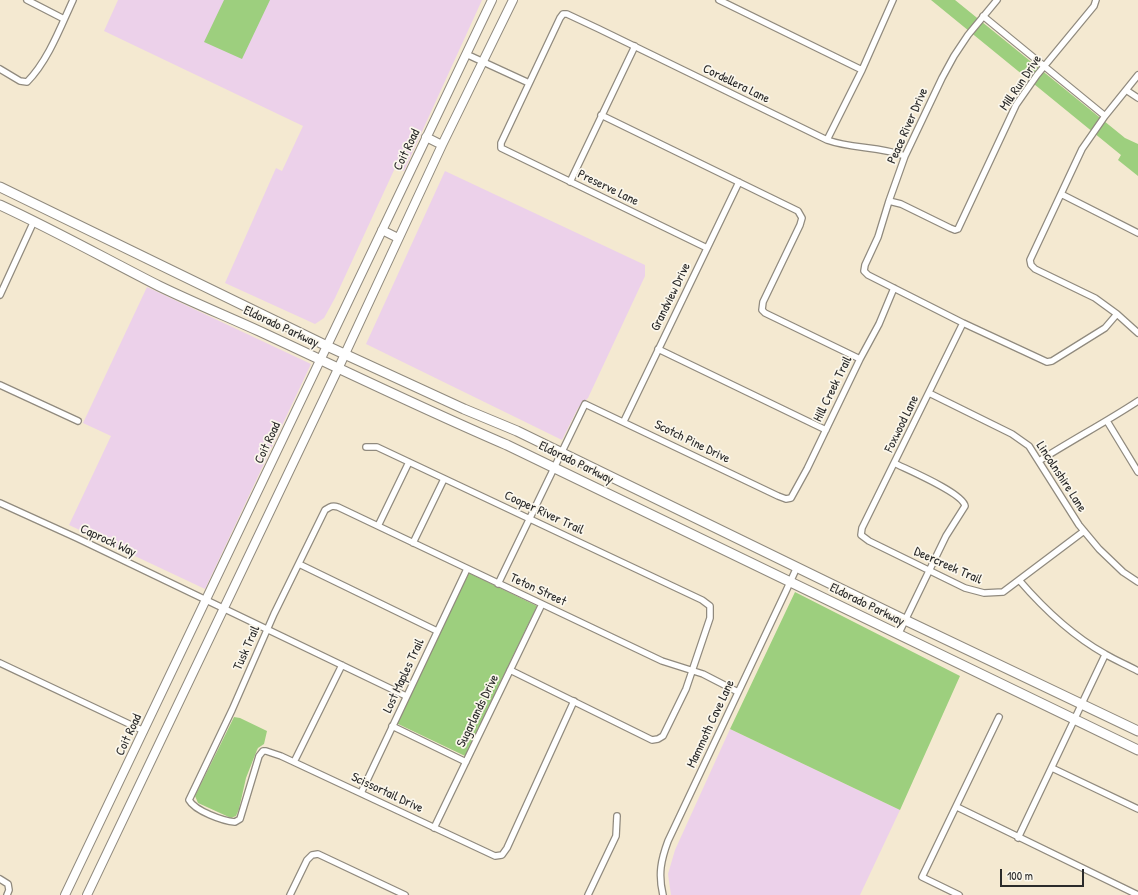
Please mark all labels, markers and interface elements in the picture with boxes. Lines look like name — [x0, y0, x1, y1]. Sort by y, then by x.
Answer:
street label: Mill Run Drive — [997, 52, 1045, 114]
street label: Cordellera Lane — [700, 61, 772, 107]
street label: Peace River Drive — [884, 86, 932, 166]
street label: Coit Road — [390, 127, 424, 173]
street label: Preserve Lane — [575, 167, 641, 209]
street label: Grandview Drive — [648, 260, 694, 334]
street label: Eldorado Parkway — [241, 303, 321, 351]
street label: Hill Creek Trail — [810, 354, 856, 424]
street label: Foxwood Lane — [882, 393, 922, 455]
street label: Scotch Pine Drive — [652, 417, 732, 467]
street label: Coit Road — [252, 420, 284, 466]
street label: Eldorado Parkway — [536, 438, 616, 488]
street label: Lincolnshire Lane — [1032, 439, 1090, 515]
street label: Cooper River Trail — [502, 488, 586, 538]
street label: Caprock Way — [77, 521, 139, 561]
street label: Deercreek Trail — [912, 544, 984, 588]
street label: Teton Street — [507, 570, 569, 610]
street label: Eldorado Parkway — [827, 580, 907, 630]
street label: Tusk Trail — [230, 623, 264, 673]
street label: Lost Maples Trail — [380, 636, 428, 716]
street label: Sugarlands Drive — [454, 672, 502, 750]
street label: Mammoth Cave Lane — [684, 678, 738, 770]
street label: Coit Road — [113, 712, 145, 758]
street label: Scissortail Drive — [349, 770, 425, 816]
scale bar — [1002, 861, 1086, 887]
text: 100 m — [1007, 867, 1033, 884]

